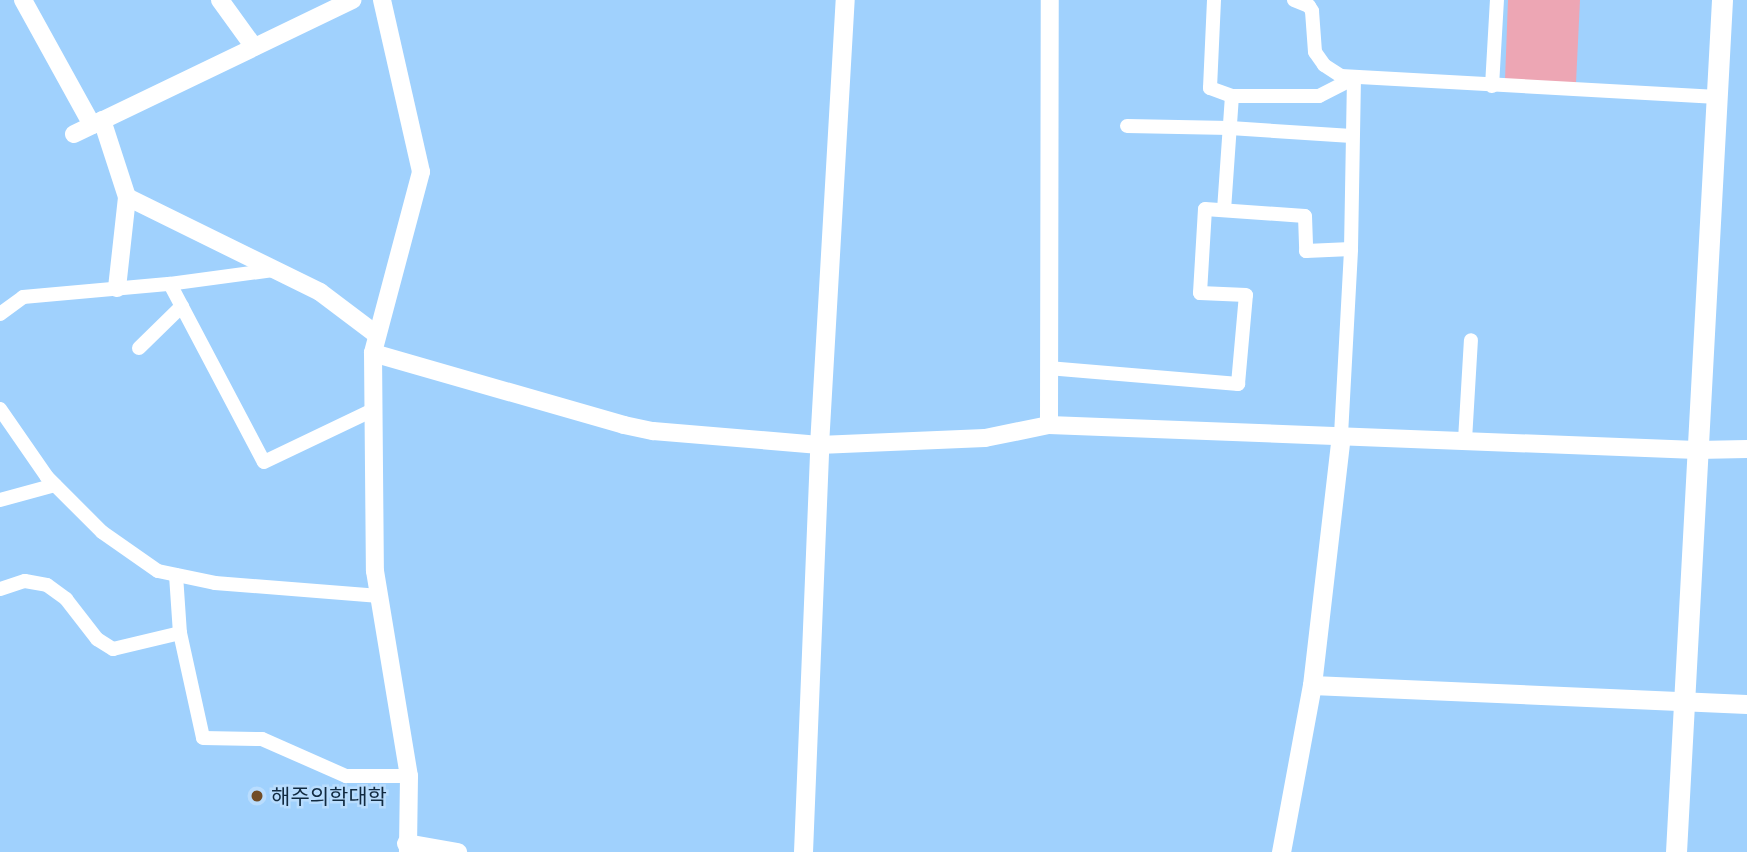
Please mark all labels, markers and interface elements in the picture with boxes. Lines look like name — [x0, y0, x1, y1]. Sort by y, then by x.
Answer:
place label: 해주의학대학 — [271, 783, 387, 809]
marker: 해주의학대학 — [249, 788, 265, 804]

